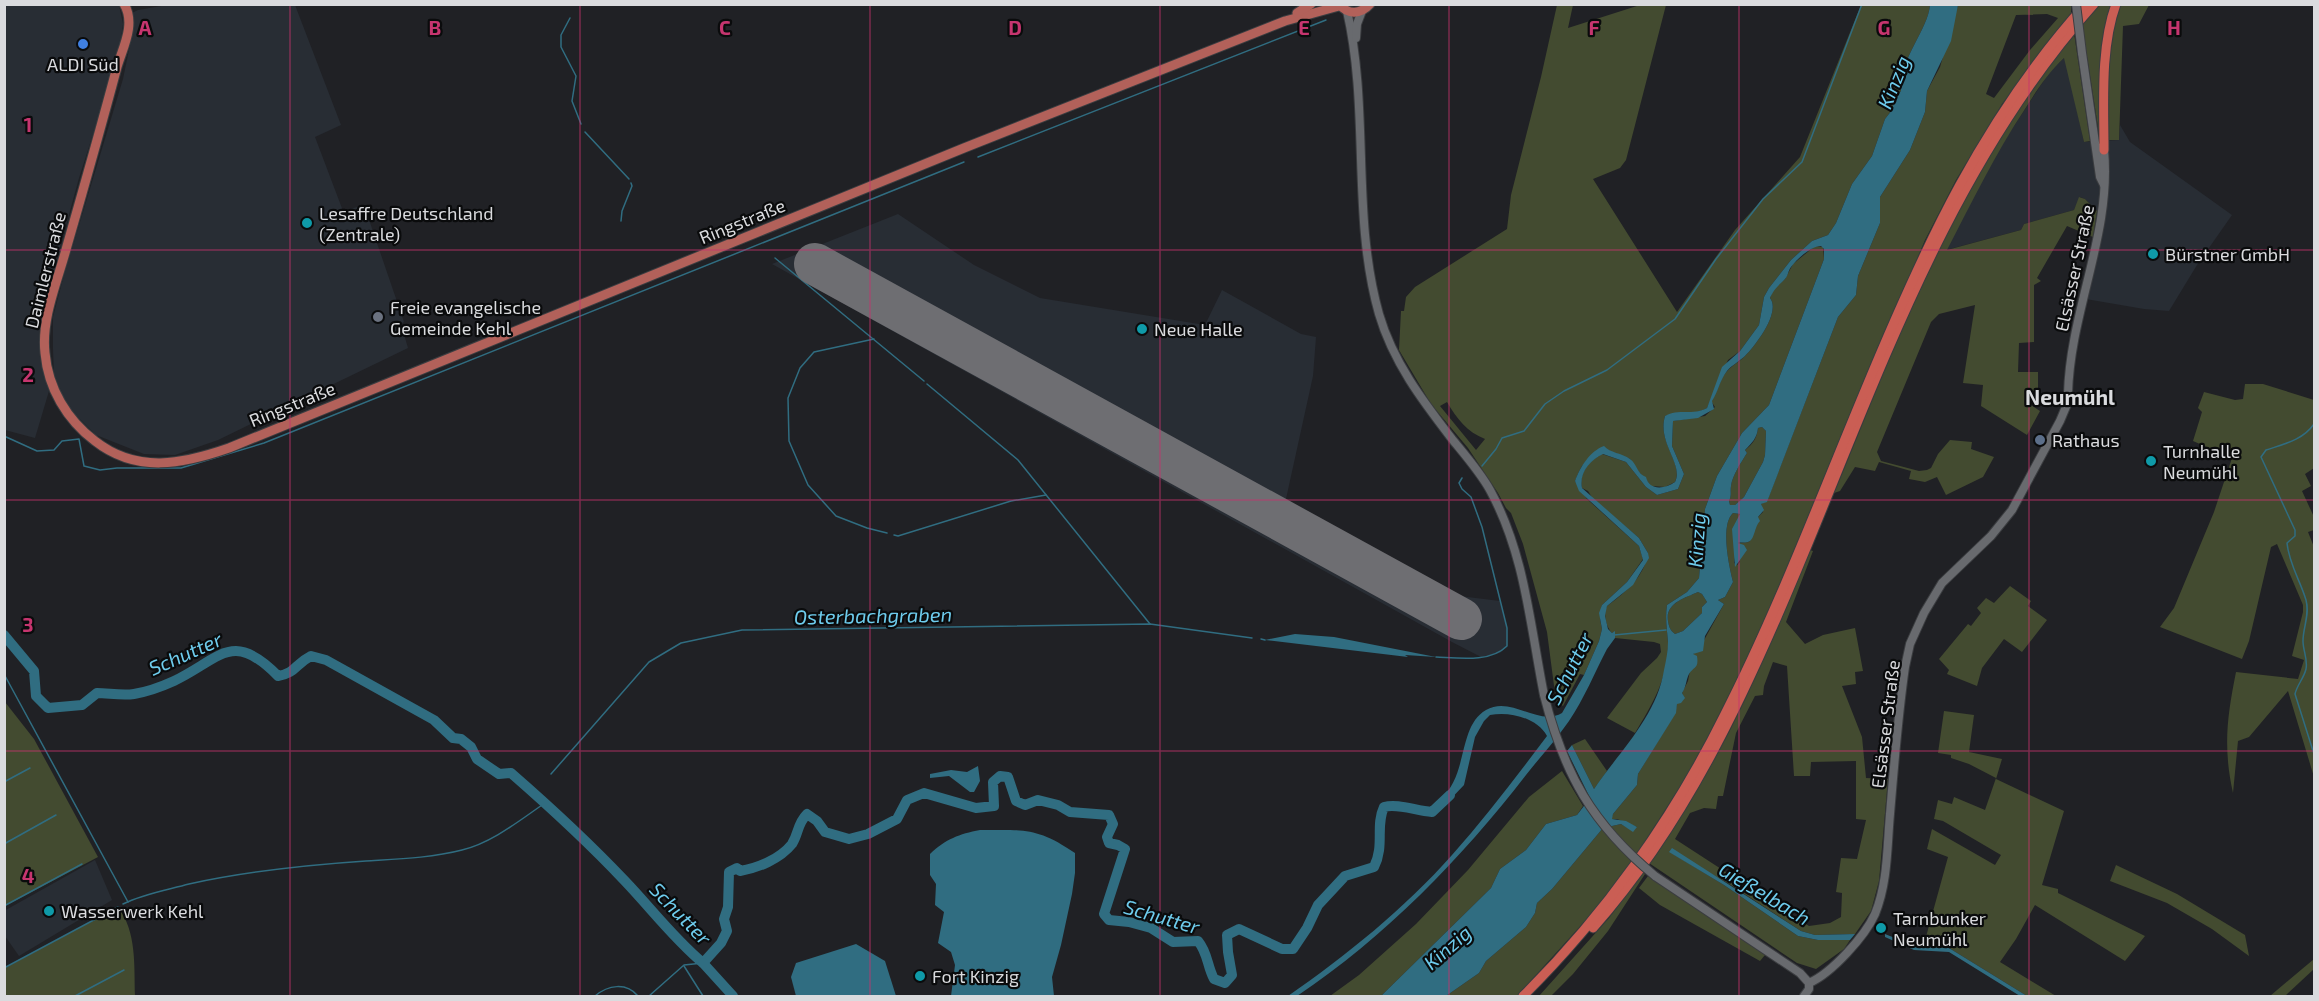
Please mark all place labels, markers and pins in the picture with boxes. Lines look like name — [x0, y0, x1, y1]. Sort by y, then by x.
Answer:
marker: ALDI Süd — [76, 37, 90, 51]
place label: ALDI Süd — [47, 53, 119, 75]
place label: Lesaffre Deutschland (Zentrale) — [319, 202, 494, 245]
marker: Lesaffre Deutschland (Zentrale) — [300, 216, 314, 230]
place label: Bürstner GmbH — [2165, 243, 2290, 265]
marker: Bürstner GmbH — [2146, 247, 2160, 261]
place label: Freie evangelische Gemeinde Kehl — [390, 296, 541, 339]
marker: Freie evangelische Gemeinde Kehl — [371, 310, 385, 324]
place label: Neue Halle — [1154, 318, 1243, 340]
marker: Neue Halle — [1135, 322, 1149, 336]
place label: Rathaus — [2052, 429, 2120, 451]
marker: Rathaus — [2033, 433, 2047, 447]
place label: Turnhalle Neumühl — [2163, 440, 2241, 483]
marker: Turnhalle Neumühl — [2144, 454, 2158, 468]
place label: Wasserwerk Kehl — [61, 900, 204, 922]
marker: Wasserwerk Kehl — [42, 904, 56, 918]
place label: Tarnbunker Neumühl — [1893, 907, 1986, 950]
marker: Tarnbunker Neumühl — [1874, 921, 1888, 935]
place label: Fort Kinzig — [932, 965, 1019, 987]
marker: Fort Kinzig — [913, 969, 927, 983]

